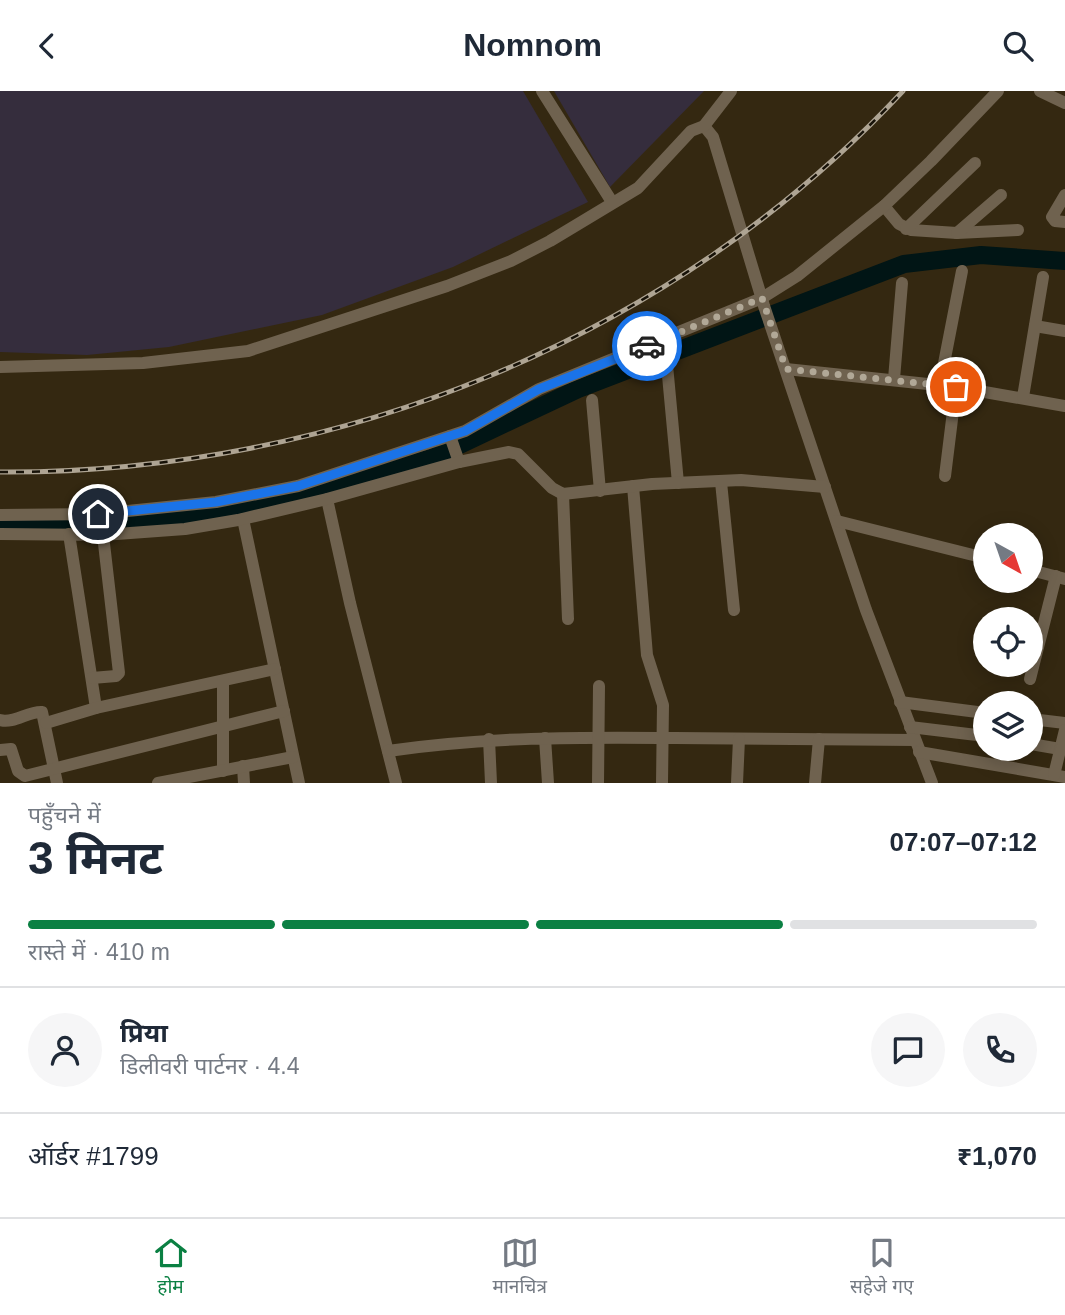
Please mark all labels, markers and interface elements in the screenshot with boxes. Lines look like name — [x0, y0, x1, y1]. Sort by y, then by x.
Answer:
icon: back — [28, 27, 66, 65]
text: Nomnom — [463, 27, 602, 63]
icon: search — [999, 27, 1037, 65]
courier — [612, 311, 682, 381]
icon: car — [628, 327, 666, 365]
pin — [926, 357, 986, 417]
icon: bag — [937, 368, 975, 406]
pin — [68, 484, 128, 544]
icon: home — [79, 495, 117, 533]
north arrow — [973, 523, 1043, 593]
map controls — [973, 523, 1043, 761]
button: locate — [973, 607, 1043, 677]
button: layers — [973, 691, 1043, 761]
text: पहुँचने में — [28, 802, 101, 828]
text: 07:07–07:12 — [890, 827, 1037, 857]
text: 3 मिनट — [28, 832, 163, 884]
text: रास्ते में · 410 m — [28, 939, 170, 965]
button: person — [28, 1013, 102, 1087]
button: chat — [871, 1013, 945, 1087]
button: phone — [963, 1013, 1037, 1087]
text: प्रिया — [120, 1018, 168, 1048]
text: डिलीवरी पार्टनर · 4.4 — [120, 1053, 300, 1079]
text: ऑर्डर #1799 — [28, 1141, 159, 1171]
text: ₹1,070 — [957, 1141, 1037, 1171]
tab: होम — [152, 1234, 190, 1301]
tab: मानचित्र — [493, 1234, 547, 1301]
tab: सहेजे गए — [850, 1234, 913, 1301]

